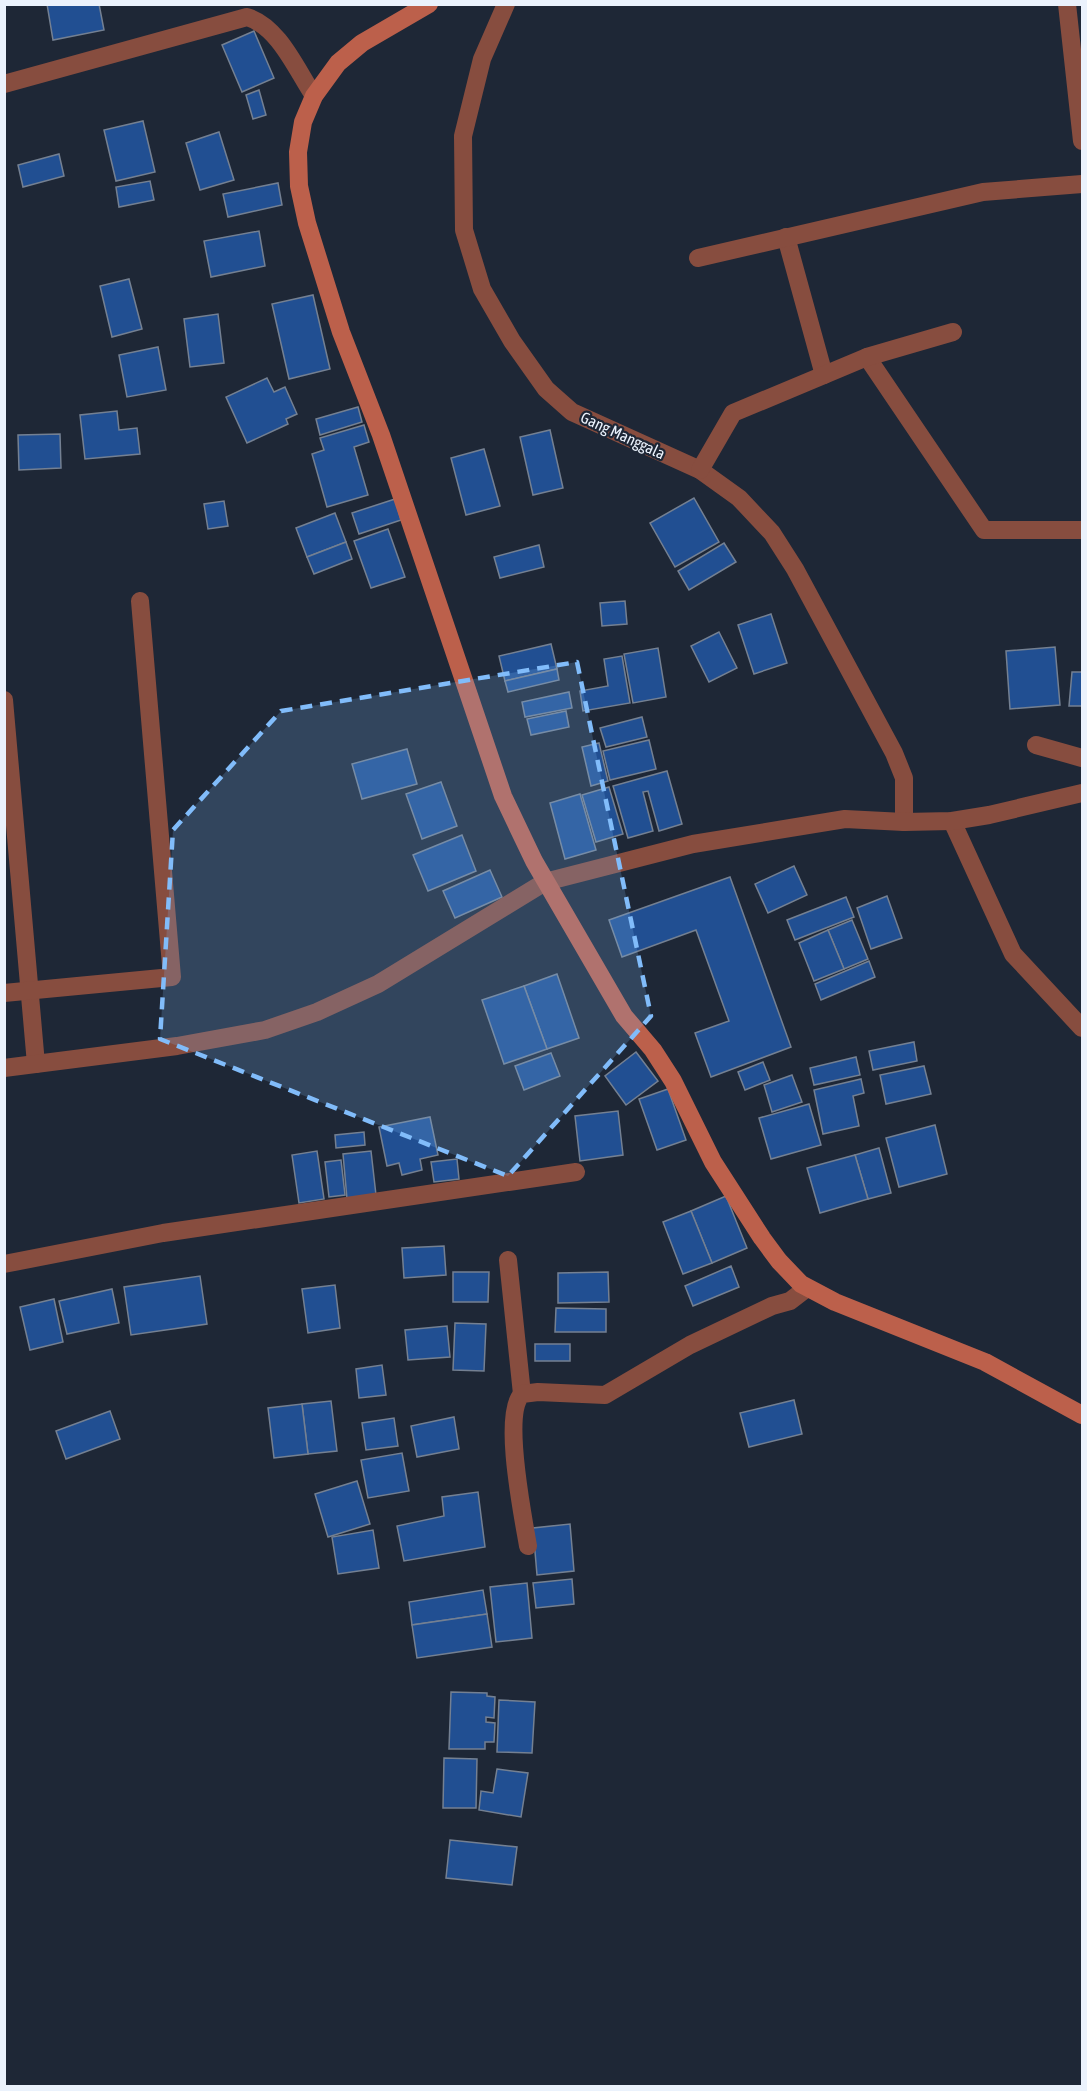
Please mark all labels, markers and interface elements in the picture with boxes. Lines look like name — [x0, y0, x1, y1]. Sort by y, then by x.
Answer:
street label: Gang Manggala — [578, 408, 668, 463]

